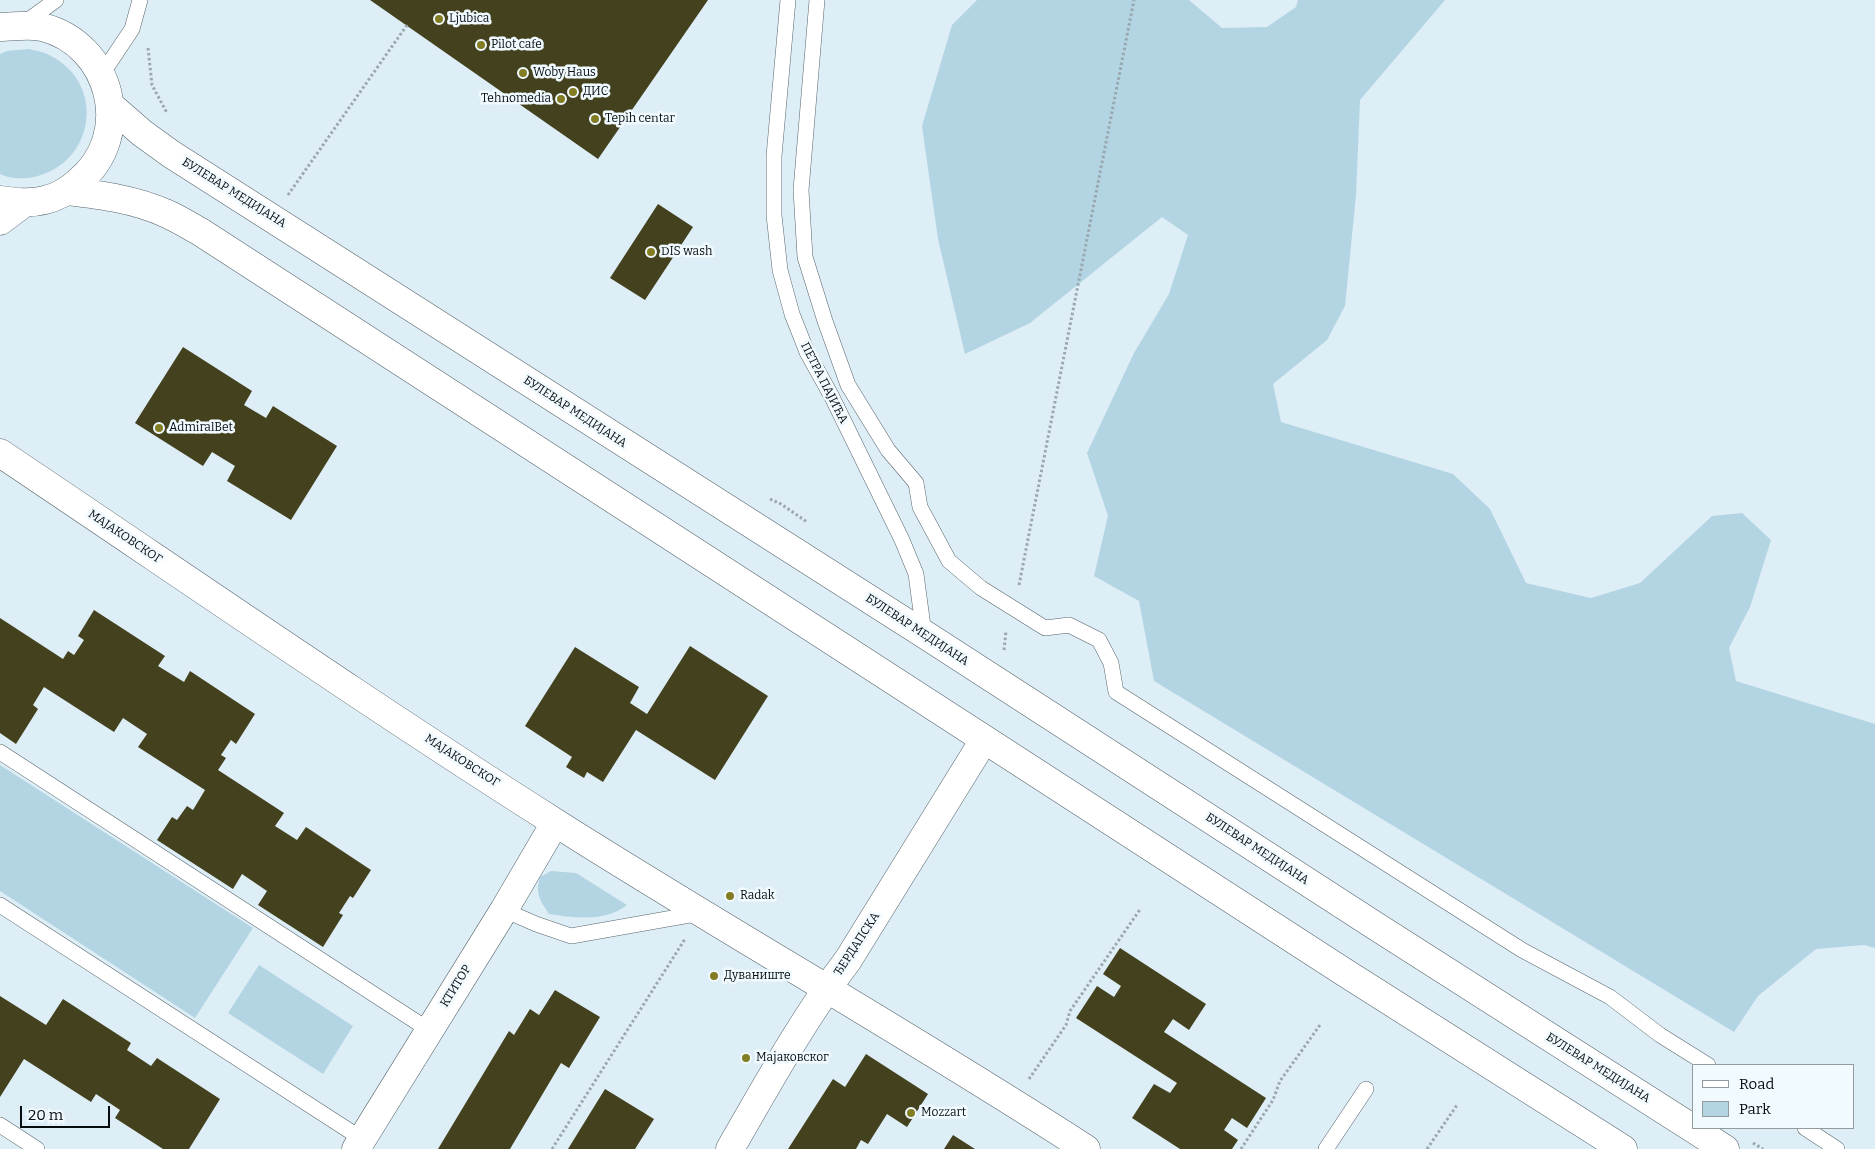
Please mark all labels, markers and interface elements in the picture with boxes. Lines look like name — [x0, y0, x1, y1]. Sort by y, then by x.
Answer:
place label: Ljubica — [449, 12, 489, 26]
marker: Ljubica — [433, 13, 445, 25]
place label: Pilot cafe — [491, 38, 542, 52]
marker: Pilot cafe — [475, 39, 487, 51]
place label: Woby Haus — [533, 66, 596, 80]
marker: Woby Haus — [517, 67, 529, 79]
place label: ДИС — [583, 85, 609, 99]
marker: ДИС — [567, 86, 579, 98]
place label: Tehnomedia — [481, 92, 551, 106]
marker: Tehnomedia — [555, 93, 567, 105]
place label: Tepih centar — [605, 112, 675, 126]
marker: Tepih centar — [589, 113, 601, 125]
street label: БУЛЕВАР МЕДИЈАНА — [179, 155, 289, 231]
place label: DIS wash — [661, 245, 712, 259]
marker: DIS wash — [645, 246, 657, 258]
street label: ПЕТРА ПАЈИЋА — [797, 340, 851, 426]
street label: БУЛЕВАР МЕДИЈАНА — [521, 373, 629, 451]
place label: AdmiralBet — [169, 421, 233, 435]
marker: AdmiralBet — [153, 422, 165, 434]
street label: МАЈАКОВСКОГ — [85, 507, 165, 567]
street label: БУЛЕВАР МЕДИЈАНА — [863, 591, 971, 669]
street label: МАЈАКОВСКОГ — [422, 732, 502, 790]
street label: БУЛЕВАР МЕДИЈАНА — [1203, 810, 1311, 888]
place label: Radak — [740, 889, 775, 903]
marker: Radak — [724, 890, 736, 902]
street label: ЂЕРДАПСКА — [831, 910, 883, 978]
street label: КТИТОР — [437, 962, 475, 1010]
place label: Дуваниште — [724, 969, 791, 983]
marker: Дуваниште — [708, 970, 720, 982]
street label: БУЛЕВАР МЕДИЈАНА — [1543, 1030, 1653, 1106]
place label: Мајаковског — [756, 1051, 829, 1065]
marker: Мајаковског — [740, 1052, 752, 1064]
legend — [1692, 1064, 1855, 1129]
text: Road — [1739, 1075, 1774, 1093]
scale bar — [22, 1096, 112, 1128]
text: Park — [1739, 1100, 1771, 1118]
text: 20 m — [28, 1106, 63, 1124]
place label: Mozzart — [921, 1106, 966, 1120]
marker: Mozzart — [905, 1107, 917, 1119]

